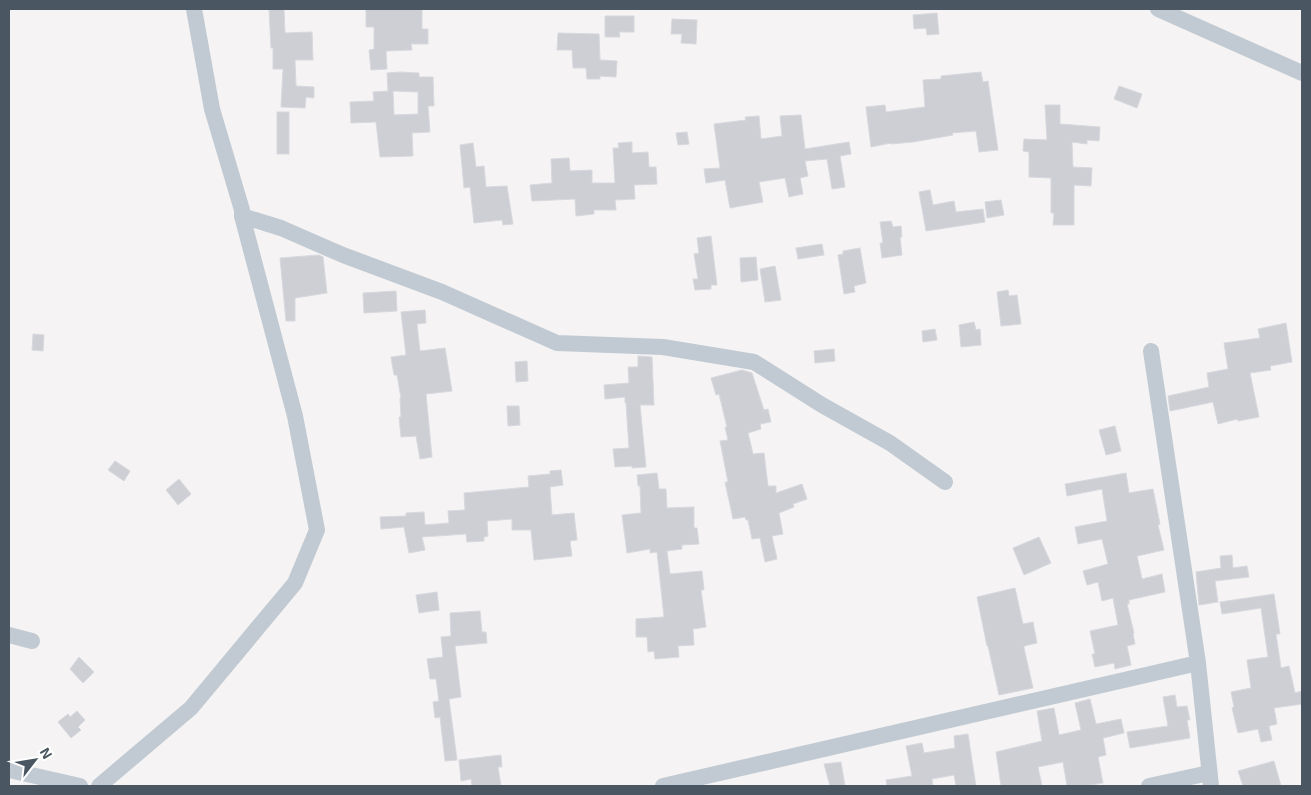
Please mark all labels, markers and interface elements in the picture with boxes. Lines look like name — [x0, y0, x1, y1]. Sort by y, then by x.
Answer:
north arrow — [10, 735, 60, 785]
text: N — [37, 744, 56, 762]

